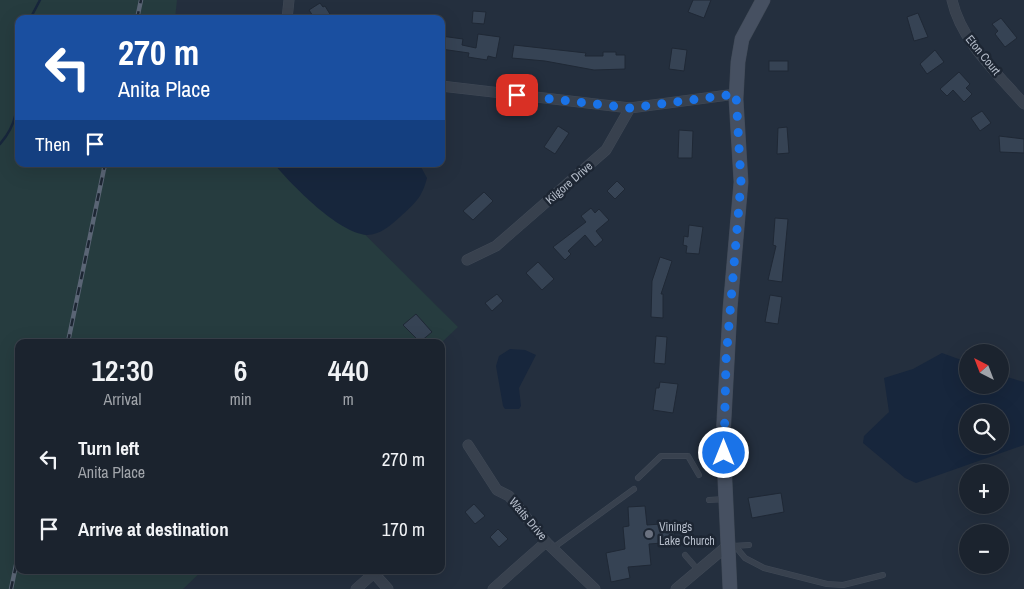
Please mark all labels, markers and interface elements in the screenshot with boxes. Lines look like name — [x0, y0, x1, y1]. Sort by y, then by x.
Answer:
text: 270 m — [118, 29, 199, 76]
street label: Eton Court — [962, 32, 1004, 79]
icon: left — [35, 35, 100, 100]
text: Anita Place — [118, 74, 210, 104]
pin — [496, 74, 538, 116]
icon: arrive — [503, 81, 531, 109]
icon: arrive — [81, 130, 109, 158]
text: Then — [35, 131, 71, 157]
street label: Kilgore Drive — [542, 158, 596, 208]
north arrow — [959, 344, 1009, 394]
map controls — [959, 344, 1009, 574]
text: 12:30 — [91, 350, 154, 390]
text: 6 — [234, 350, 248, 390]
text: 440 — [328, 350, 369, 390]
text: Arrival — [103, 388, 141, 410]
text: min — [230, 388, 252, 410]
text: m — [343, 388, 354, 410]
button: search — [959, 404, 1009, 454]
position arrow — [697, 426, 749, 478]
text: Turn left — [78, 435, 139, 461]
icon: left — [35, 445, 63, 473]
text: 270 m — [382, 446, 425, 472]
text: Anita Place — [78, 461, 145, 483]
button: + — [959, 464, 1009, 514]
street label: Waits Drive — [505, 494, 551, 544]
icon: arrive — [35, 515, 63, 543]
text: Arrive at destination — [78, 516, 229, 542]
text: 170 m — [382, 516, 425, 542]
place label: Vinings Lake Church — [659, 519, 715, 549]
button: − — [959, 524, 1009, 574]
marker: Vinings Lake Church — [643, 528, 655, 540]

